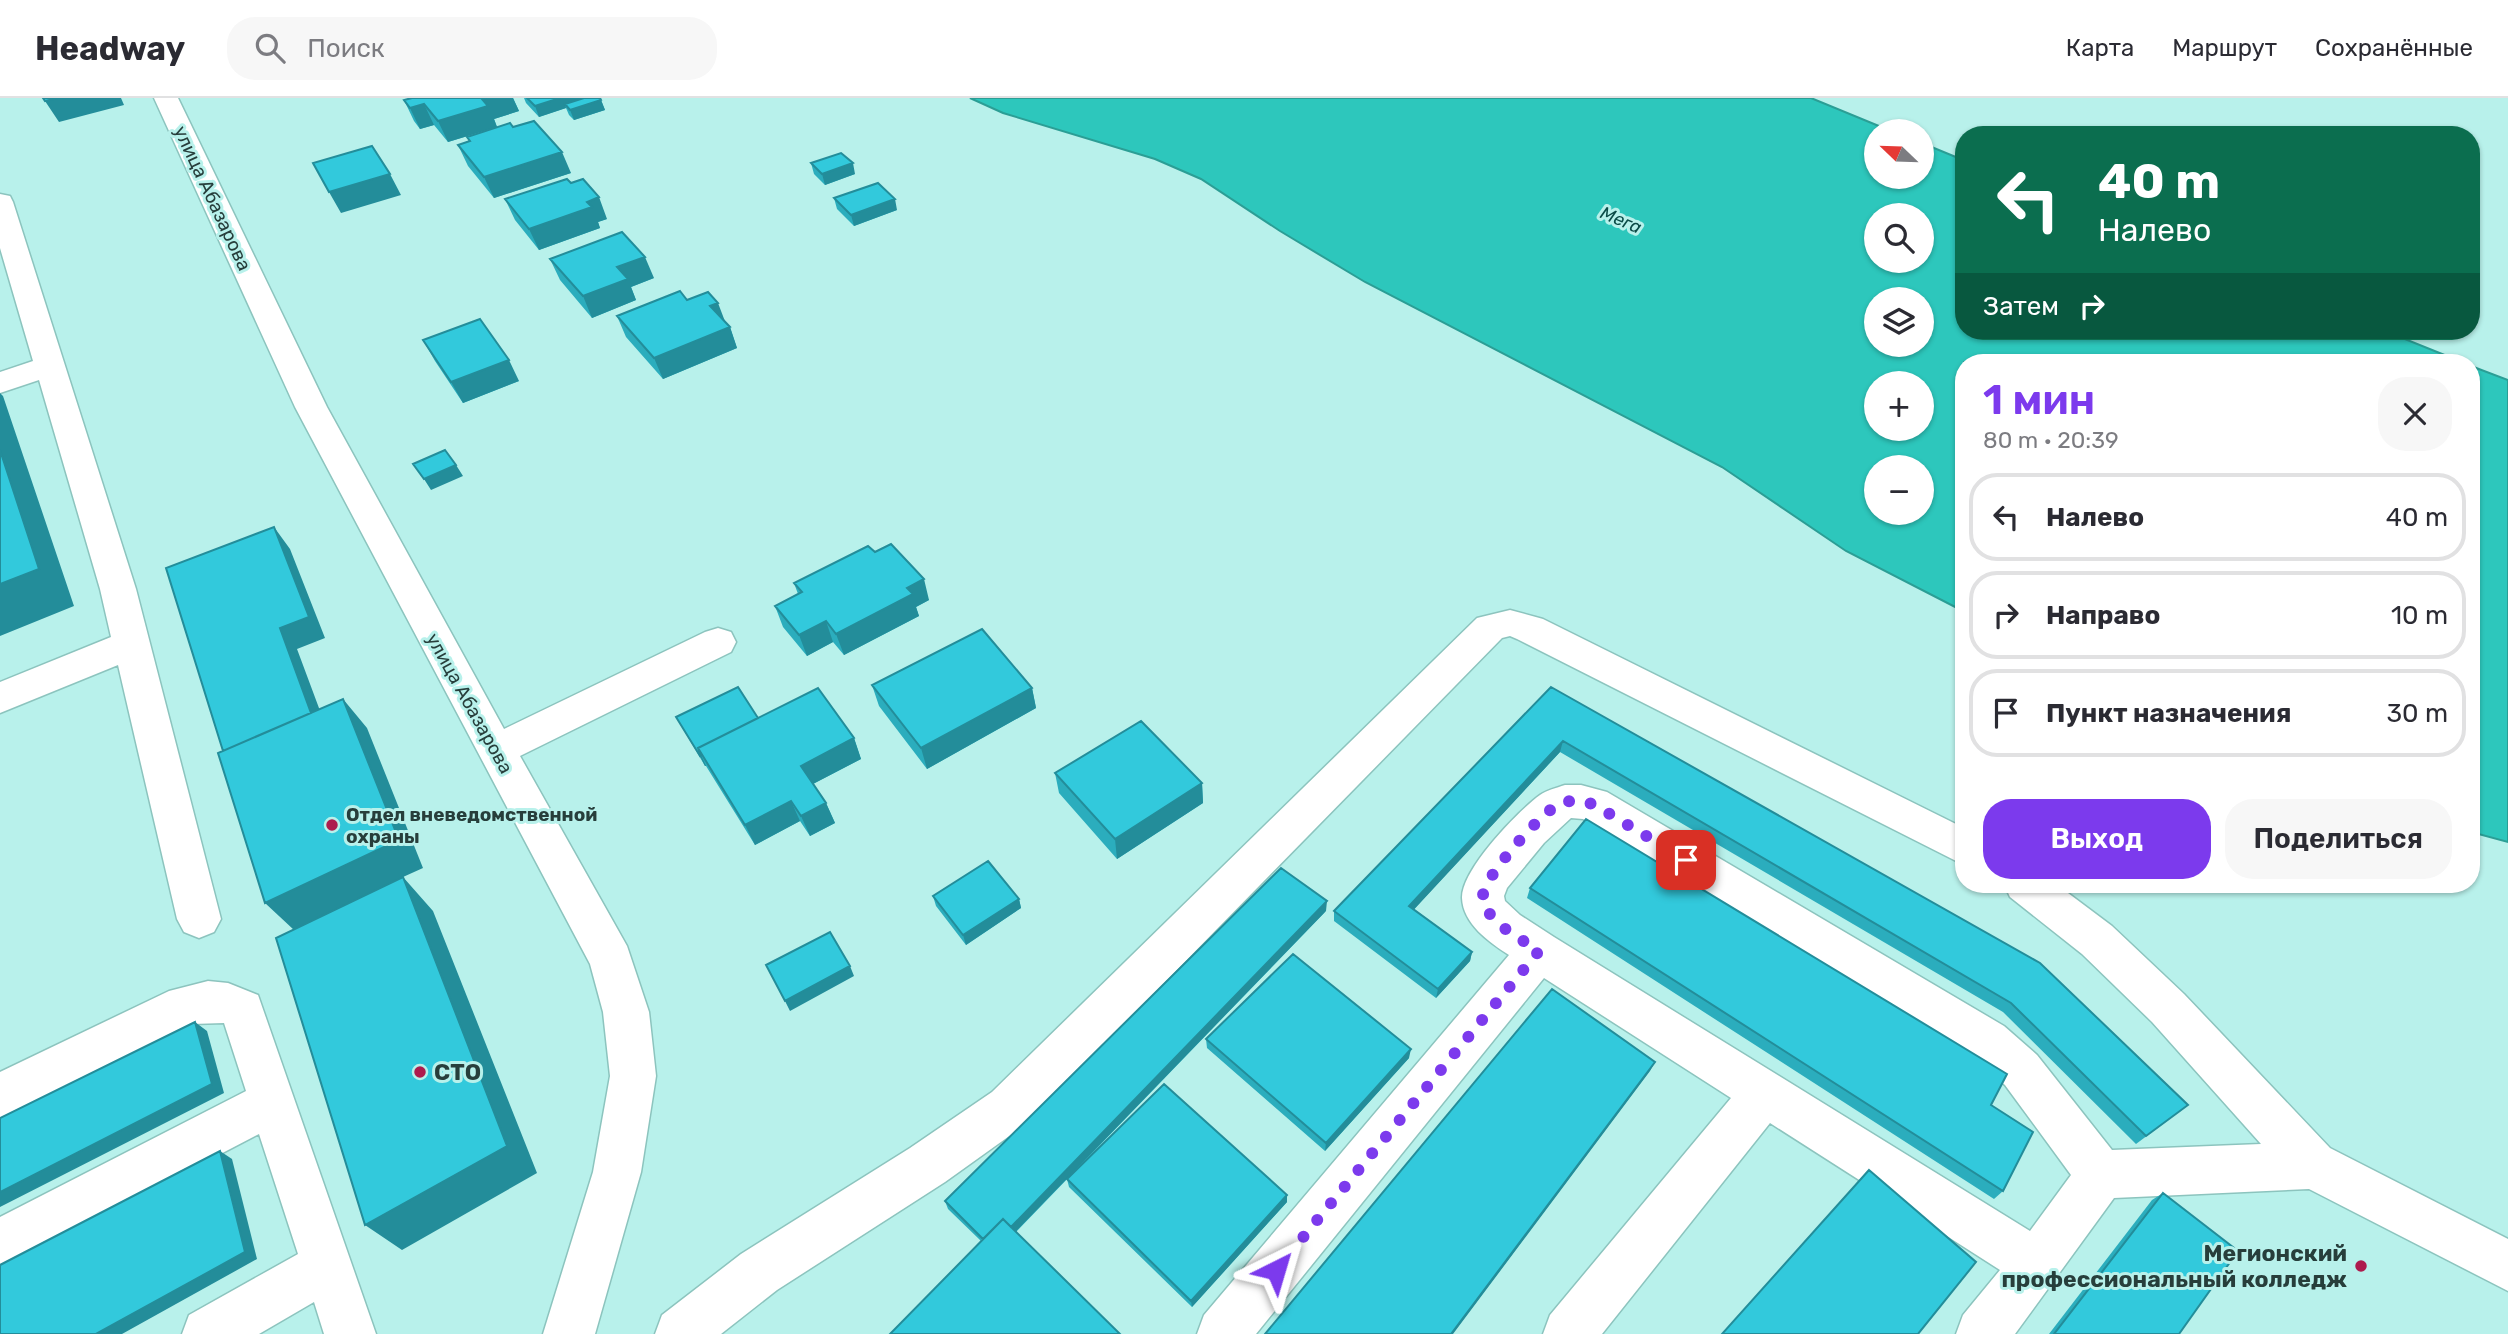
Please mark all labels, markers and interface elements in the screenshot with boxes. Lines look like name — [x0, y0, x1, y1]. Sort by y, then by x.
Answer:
search box — [227, 17, 717, 80]
text: Headway — [35, 29, 185, 68]
icon: search — [251, 29, 289, 67]
text: Поиск — [307, 33, 385, 64]
text: Карта — [2066, 34, 2134, 62]
text: Маршрут — [2172, 34, 2277, 62]
text: Сохранённые — [2315, 34, 2473, 62]
north arrow — [1864, 119, 1934, 189]
map controls — [1864, 119, 1934, 525]
street label: улица Абазарова — [169, 122, 256, 274]
text: 40 m — [2098, 152, 2220, 210]
icon: left — [1983, 154, 2074, 245]
water label: Мега — [1597, 202, 1645, 239]
button: search — [1864, 203, 1934, 273]
text: Налево — [2098, 211, 2211, 249]
button: layers — [1864, 287, 1934, 357]
icon: right — [2073, 287, 2111, 325]
text: Затем — [1983, 291, 2059, 322]
button: + — [1864, 371, 1934, 441]
text: 1 мин — [1983, 375, 2095, 425]
button: close — [2378, 377, 2452, 451]
text: 80 m · 20:39 — [1983, 426, 2119, 454]
button: − — [1864, 455, 1934, 525]
icon: left — [1987, 498, 2025, 536]
text: Налево — [2046, 502, 2144, 533]
text: 40 m — [2386, 502, 2448, 533]
icon: right — [1987, 596, 2025, 634]
text: Направо — [2046, 600, 2160, 631]
text: 10 m — [2391, 600, 2448, 631]
street label: улица Абазарова — [421, 629, 518, 778]
icon: arrive — [1987, 694, 2025, 732]
text: Пункт назначения — [2046, 698, 2291, 729]
text: 30 m — [2386, 698, 2448, 729]
button: Выход — [1983, 799, 2211, 879]
button: Поделиться — [2225, 799, 2452, 879]
place label: Отдел вневедомственной охраны — [346, 803, 597, 848]
marker: Отдел вневедомственной охраны — [324, 817, 340, 833]
pin — [1656, 830, 1716, 890]
icon: arrive — [1667, 841, 1705, 879]
place label: СТО — [434, 1058, 481, 1086]
marker: СТО — [412, 1064, 428, 1080]
position arrow — [1239, 1233, 1313, 1307]
place label: Мегионский профессиональный колледж — [2001, 1239, 2347, 1293]
marker: Мегионский профессиональный колледж — [2353, 1258, 2369, 1274]

